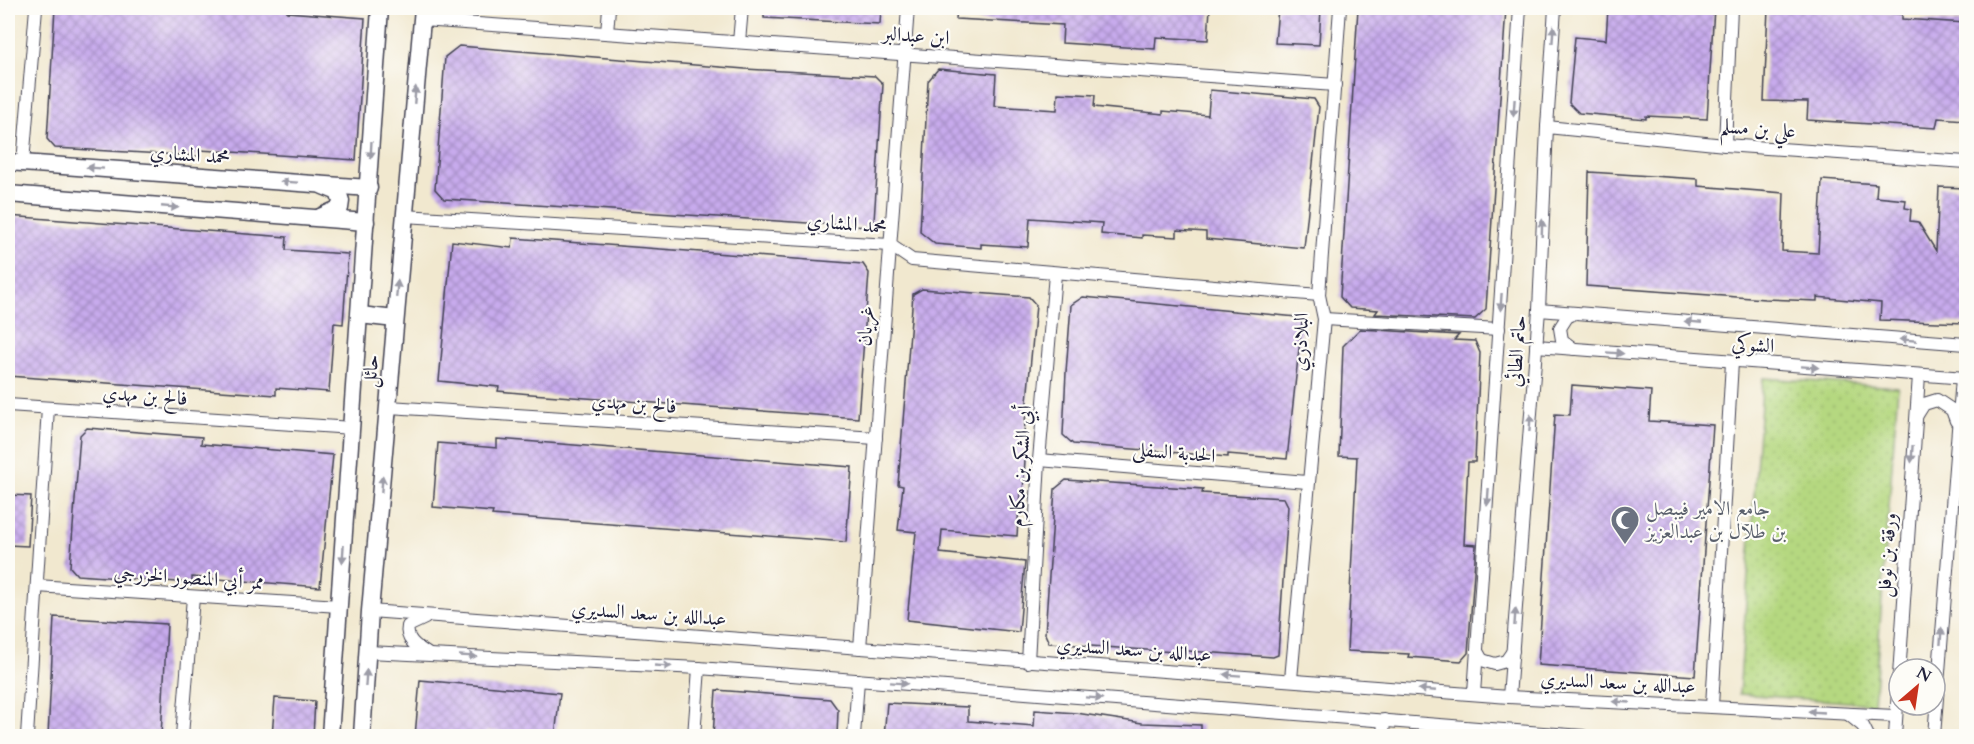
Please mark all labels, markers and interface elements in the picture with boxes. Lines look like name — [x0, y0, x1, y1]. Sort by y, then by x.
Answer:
street label: ابن عبدالبر — [879, 20, 950, 51]
one-way arrow — [1549, 24, 1558, 43]
one-way arrow — [410, 86, 420, 105]
one-way arrow — [1509, 98, 1518, 117]
street label: علي بن مسلم — [1719, 112, 1797, 152]
street label: محمد المشاري — [149, 138, 231, 173]
one-way arrow — [366, 140, 376, 159]
one-way arrow — [85, 163, 104, 173]
one-way arrow — [280, 178, 299, 187]
one-way arrow — [161, 202, 180, 211]
street label: محمد المشاري — [806, 207, 888, 242]
one-way arrow — [1538, 219, 1547, 238]
one-way arrow — [392, 280, 402, 299]
one-way arrow — [1496, 293, 1506, 312]
street label: غريان — [851, 305, 880, 347]
street label: البلاذري — [1286, 312, 1317, 372]
street label: حاتم الطائي — [1501, 314, 1536, 388]
one-way arrow — [1683, 318, 1702, 327]
street label: الشوكي — [1731, 330, 1775, 361]
one-way arrow — [1899, 335, 1918, 344]
one-way arrow — [1606, 348, 1625, 357]
street label: حائل — [356, 353, 386, 389]
one-way arrow — [1800, 363, 1819, 372]
street label: فالح بن مهدي — [101, 379, 188, 415]
street label: فالح بن مهدي — [590, 387, 677, 423]
street label: أبي الشكر بن مكارم — [1002, 404, 1042, 528]
one-way arrow — [1525, 413, 1535, 432]
street label: الحدبة السفلى — [1131, 435, 1217, 471]
one-way arrow — [1908, 445, 1917, 464]
one-way arrow — [377, 474, 387, 493]
one-way arrow — [1483, 487, 1493, 506]
place label: جامع الامير فيبصل بن طلال بن عبدالعزيز — [1644, 495, 1787, 545]
mosque icon: جامع الامير فيبصل بن طلال بن عبدالعزيز — [1609, 504, 1641, 546]
street label: ورقة بن نوفل — [1870, 512, 1904, 598]
one-way arrow — [338, 544, 348, 563]
street label: ممر أبي المنصور الخزرجي — [113, 558, 265, 598]
street label: عبدالله بن سعد السديري — [570, 595, 727, 634]
one-way arrow — [1511, 608, 1520, 627]
one-way arrow — [1937, 627, 1946, 646]
street label: عبدالله بن سعد السديري — [1055, 631, 1212, 670]
one-way arrow — [459, 652, 478, 661]
north arrow — [1887, 657, 1947, 717]
one-way arrow — [653, 662, 672, 671]
text: N — [1912, 662, 1935, 688]
street label: عبدالله بن سعد السديري — [1540, 665, 1696, 702]
one-way arrow — [361, 669, 371, 688]
one-way arrow — [1223, 670, 1242, 679]
one-way arrow — [890, 679, 909, 688]
one-way arrow — [1417, 685, 1436, 695]
one-way arrow — [1084, 693, 1103, 703]
one-way arrow — [1612, 697, 1631, 706]
one-way arrow — [1806, 707, 1825, 716]

